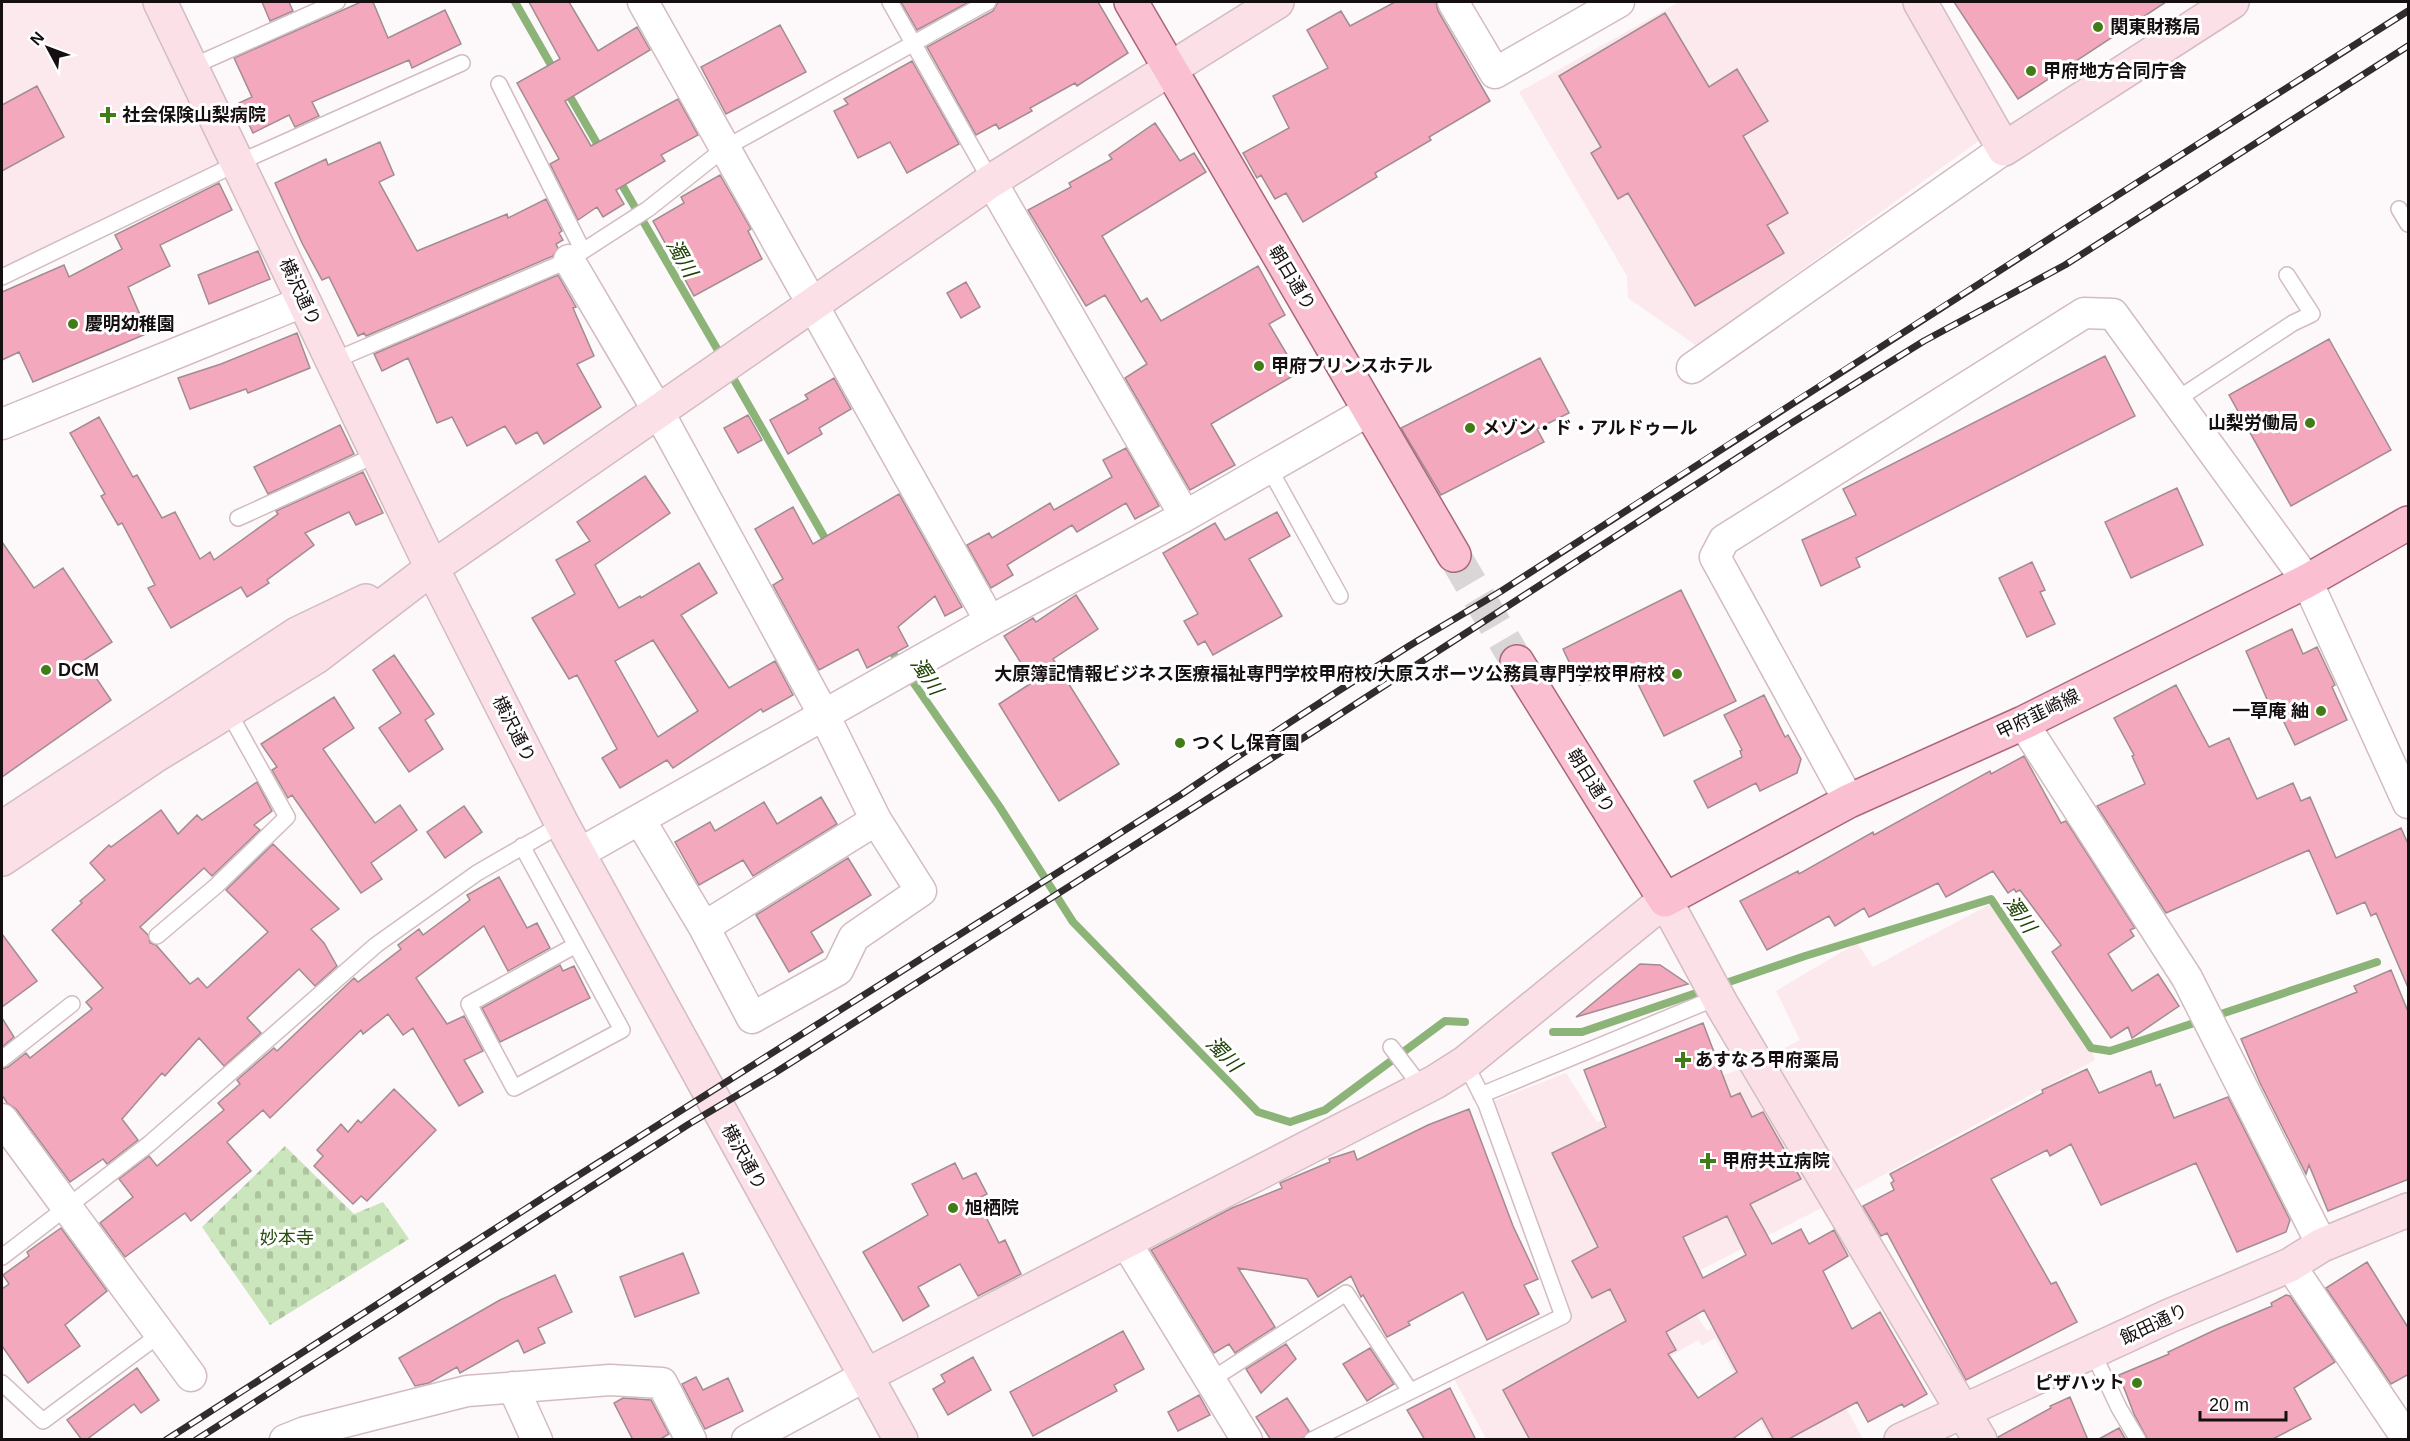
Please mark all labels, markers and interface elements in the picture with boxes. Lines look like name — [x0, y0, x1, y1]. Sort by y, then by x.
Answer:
place label: 関東財務局 — [2110, 17, 2200, 37]
north arrow — [18, 18, 78, 78]
marker: 関東財務局 — [2091, 20, 2105, 34]
text: N — [27, 29, 47, 48]
place label: 甲府地方合同庁舎 — [2043, 61, 2187, 81]
marker: 甲府地方合同庁舎 — [2024, 64, 2038, 78]
place label: 社会保険山梨病院 — [122, 105, 266, 125]
marker: 社会保険山梨病院 — [99, 106, 117, 124]
water label: 濁川 — [662, 235, 703, 283]
street label: 朝日通り — [1265, 242, 1319, 314]
street label: 横沢通り — [276, 255, 324, 329]
place label: 慶明幼稚園 — [85, 314, 175, 334]
marker: 慶明幼稚園 — [66, 317, 80, 331]
place label: 甲府プリンスホテル — [1271, 356, 1433, 376]
marker: 甲府プリンスホテル — [1252, 359, 1266, 373]
place label: 山梨労働局 — [2208, 413, 2298, 433]
marker: 山梨労働局 — [2303, 416, 2317, 430]
place label: メゾン・ド・アルドゥール — [1482, 418, 1698, 438]
marker: メゾン・ド・アルドゥール — [1463, 421, 1477, 435]
water label: 濁川 — [907, 653, 948, 700]
place label: DCM — [58, 660, 99, 680]
marker: DCM — [39, 663, 53, 677]
place label: 大原簿記情報ビジネス医療福祉専門学校甲府校/大原スポーツ公務員専門学校甲府校 — [994, 664, 1665, 684]
marker: 大原簿記情報ビジネス医療福祉専門学校甲府校/大原スポーツ公務員専門学校甲府校 — [1670, 667, 1684, 681]
street label: 甲府韮崎線 — [1993, 685, 2083, 743]
street label: 横沢通り — [489, 692, 539, 766]
place label: 一草庵 紬 — [2232, 701, 2309, 721]
marker: 一草庵 紬 — [2314, 704, 2328, 718]
place label: つくし保育園 — [1192, 733, 1300, 753]
marker: つくし保育園 — [1173, 736, 1187, 750]
street label: 朝日通り — [1563, 745, 1619, 817]
water label: 濁川 — [2000, 891, 2042, 938]
water label: 濁川 — [1202, 1032, 1247, 1077]
place label: あすなろ甲府薬局 — [1695, 1050, 1839, 1070]
marker: あすなろ甲府薬局 — [1676, 1053, 1690, 1067]
street label: 横沢通り — [718, 1121, 770, 1193]
place label: 甲府共立病院 — [1722, 1151, 1830, 1171]
marker: 甲府共立病院 — [1699, 1152, 1717, 1170]
place label: 旭栖院 — [965, 1198, 1019, 1218]
marker: 旭栖院 — [946, 1201, 960, 1215]
park label: 妙本寺 — [260, 1228, 314, 1248]
street label: 飯田通り — [2117, 1300, 2191, 1348]
place label: ピザハット — [2035, 1373, 2125, 1393]
marker: ピザハット — [2130, 1376, 2144, 1390]
scale bar — [2200, 1384, 2286, 1422]
text: 20 m — [2209, 1395, 2249, 1415]

